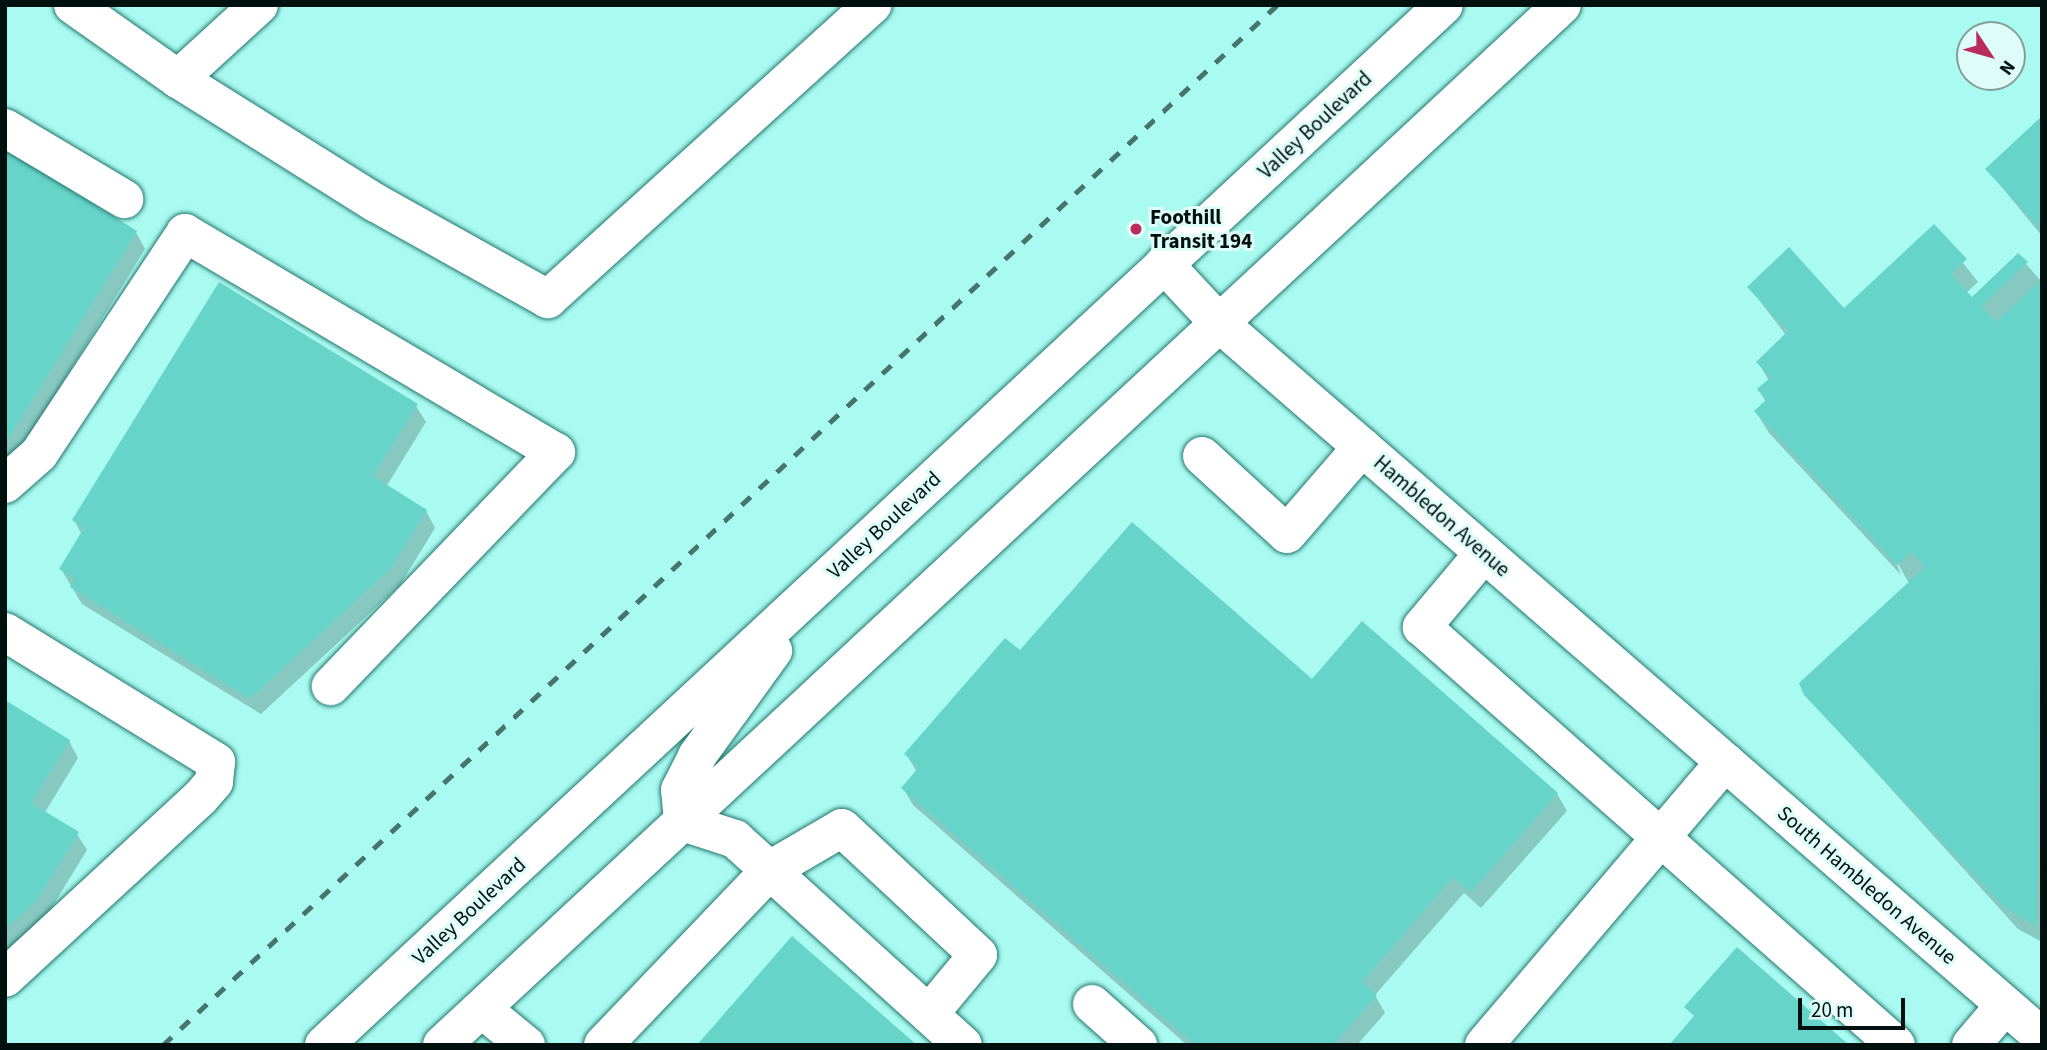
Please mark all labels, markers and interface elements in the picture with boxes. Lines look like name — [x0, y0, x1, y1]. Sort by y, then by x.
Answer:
north arrow — [1956, 21, 2026, 91]
text: N — [1992, 54, 2021, 81]
street label: Valley Boulevard — [1253, 66, 1377, 184]
place label: Foothill Transit 194 — [1150, 204, 1252, 254]
marker: Foothill Transit 194 — [1128, 221, 1144, 237]
street label: Hambledon Avenue — [1369, 450, 1515, 582]
street label: Valley Boulevard — [822, 466, 946, 584]
street label: South Hambledon Avenue — [1772, 800, 1962, 970]
street label: Valley Boulevard — [407, 852, 531, 970]
scale bar — [1802, 984, 1909, 1028]
text: 20 m — [1811, 995, 1853, 1025]

